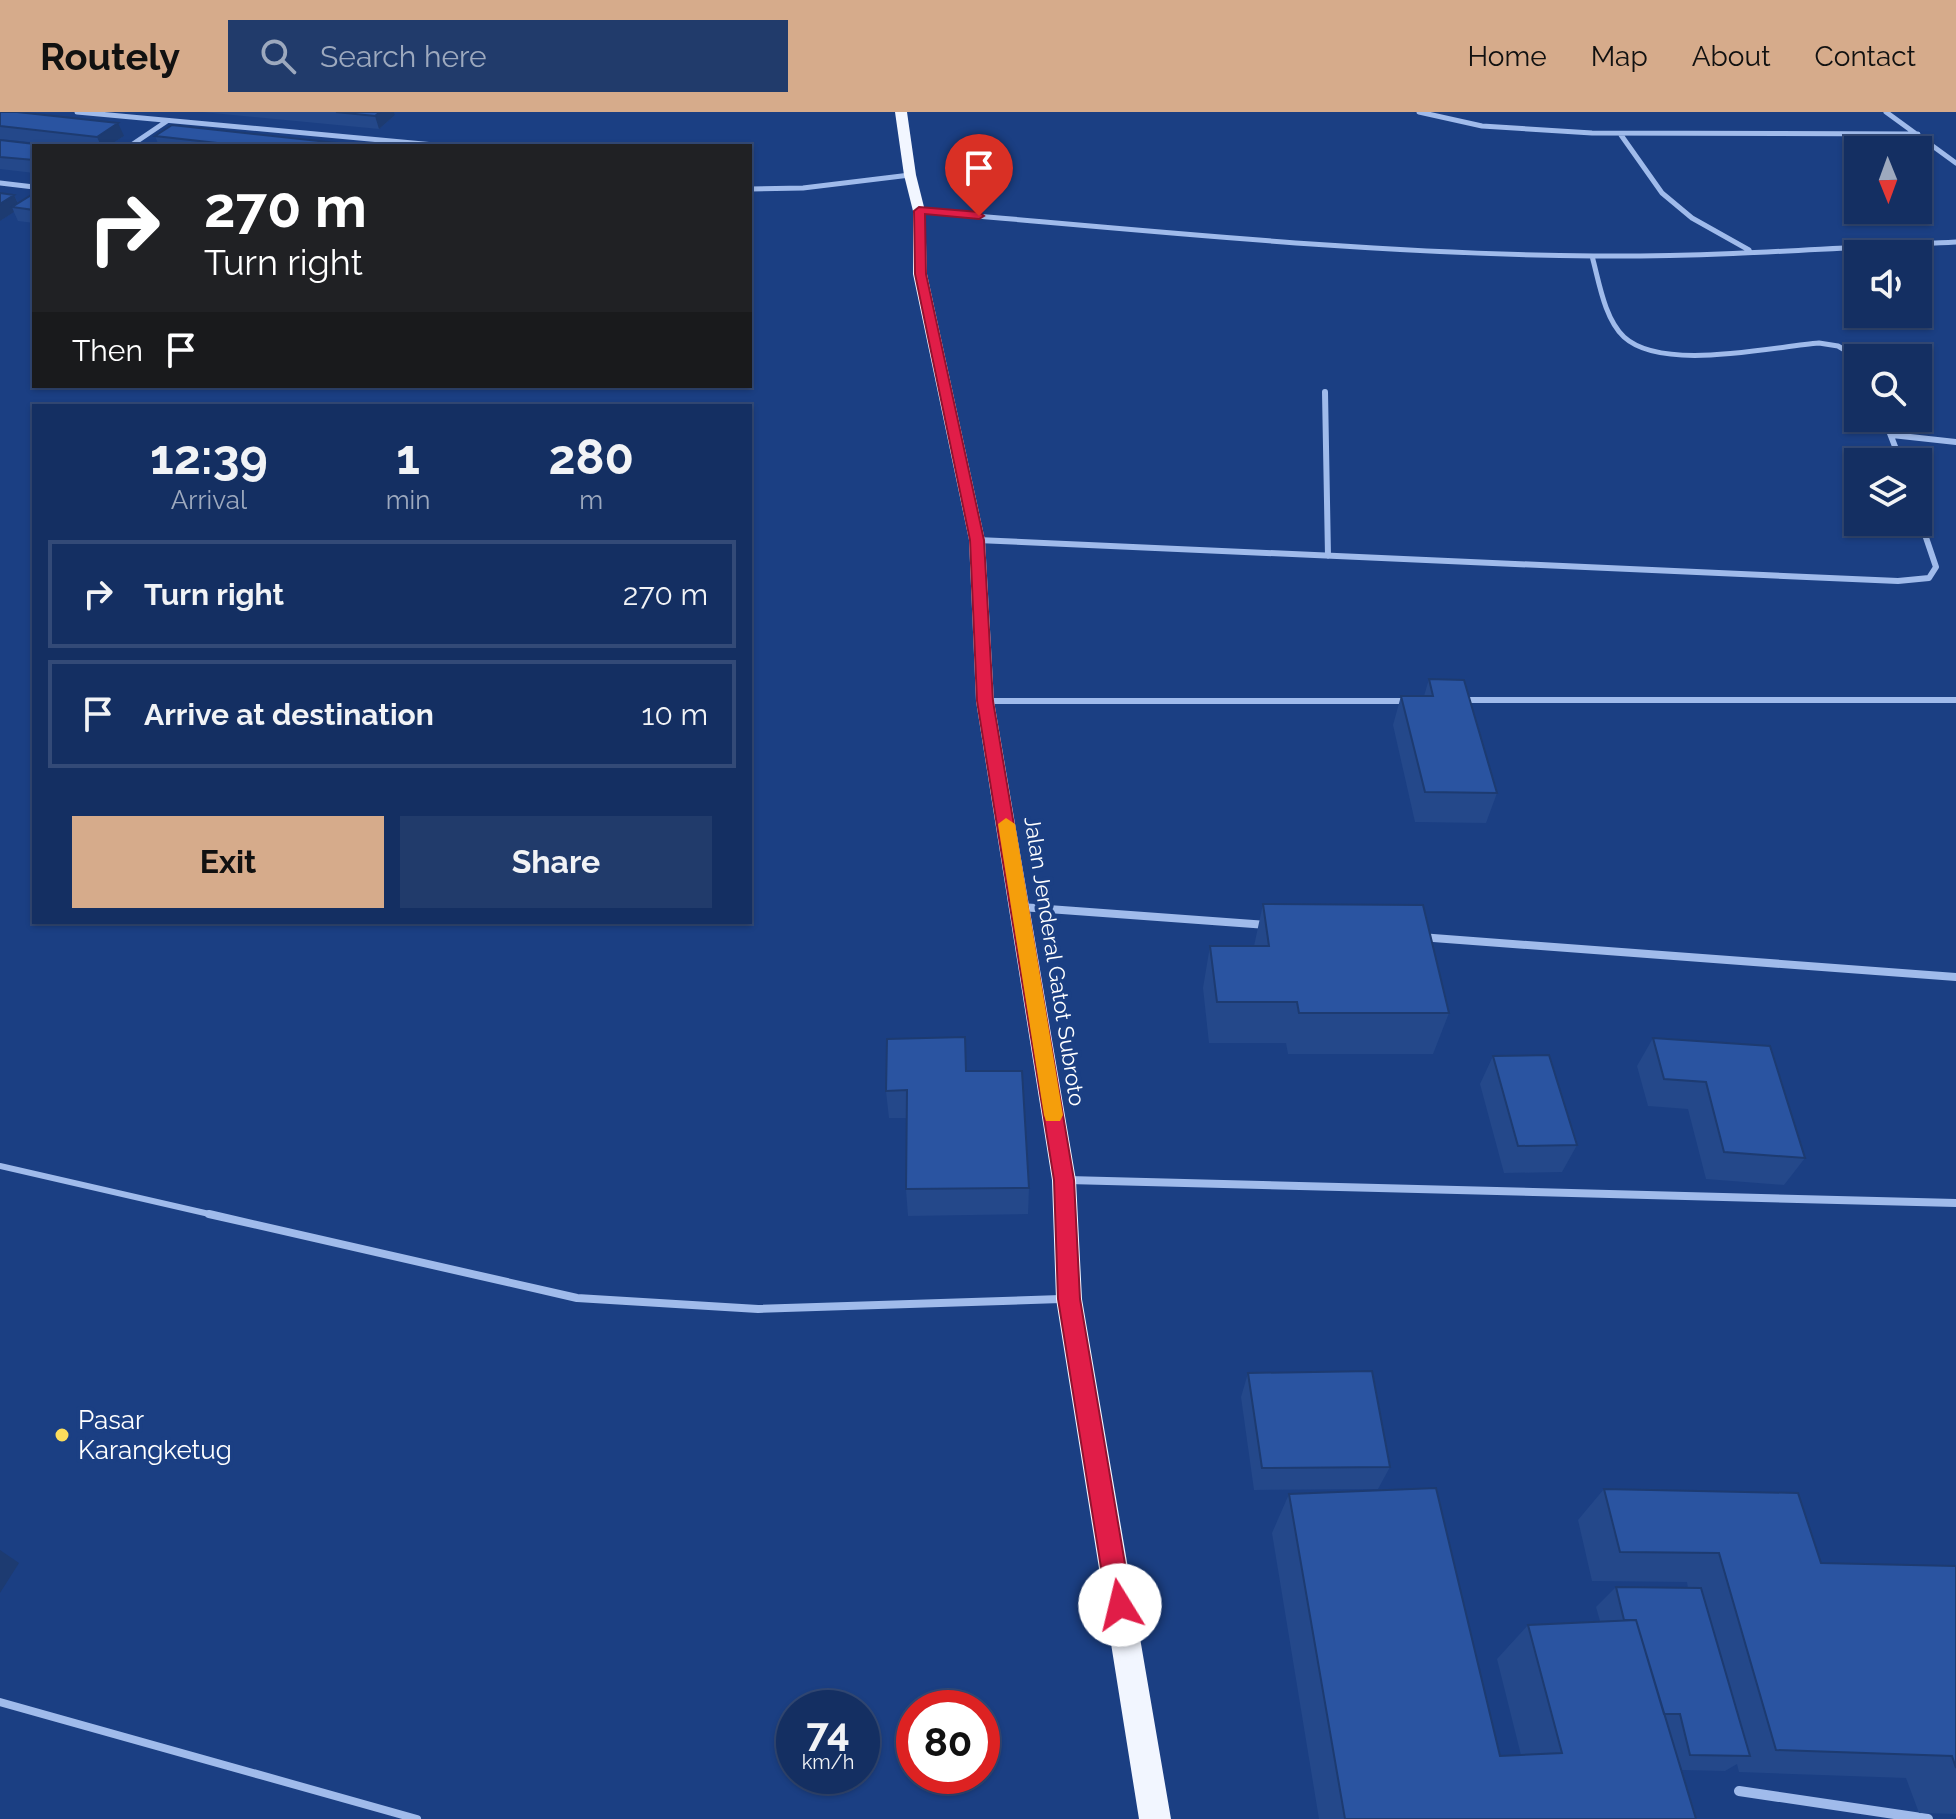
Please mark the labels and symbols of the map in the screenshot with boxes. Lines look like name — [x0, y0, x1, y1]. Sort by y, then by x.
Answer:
pin — [945, 134, 1013, 216]
north arrow — [1844, 136, 1932, 224]
street label: Jalan Jenderal Gatot Subroto — [1019, 814, 1091, 1108]
place label: Pasar Karangketug — [78, 1405, 232, 1465]
marker: Pasar Karangketug — [53, 1426, 71, 1444]
position arrow — [1078, 1563, 1162, 1647]
speed limit sign: 80 — [896, 1690, 1000, 1794]

